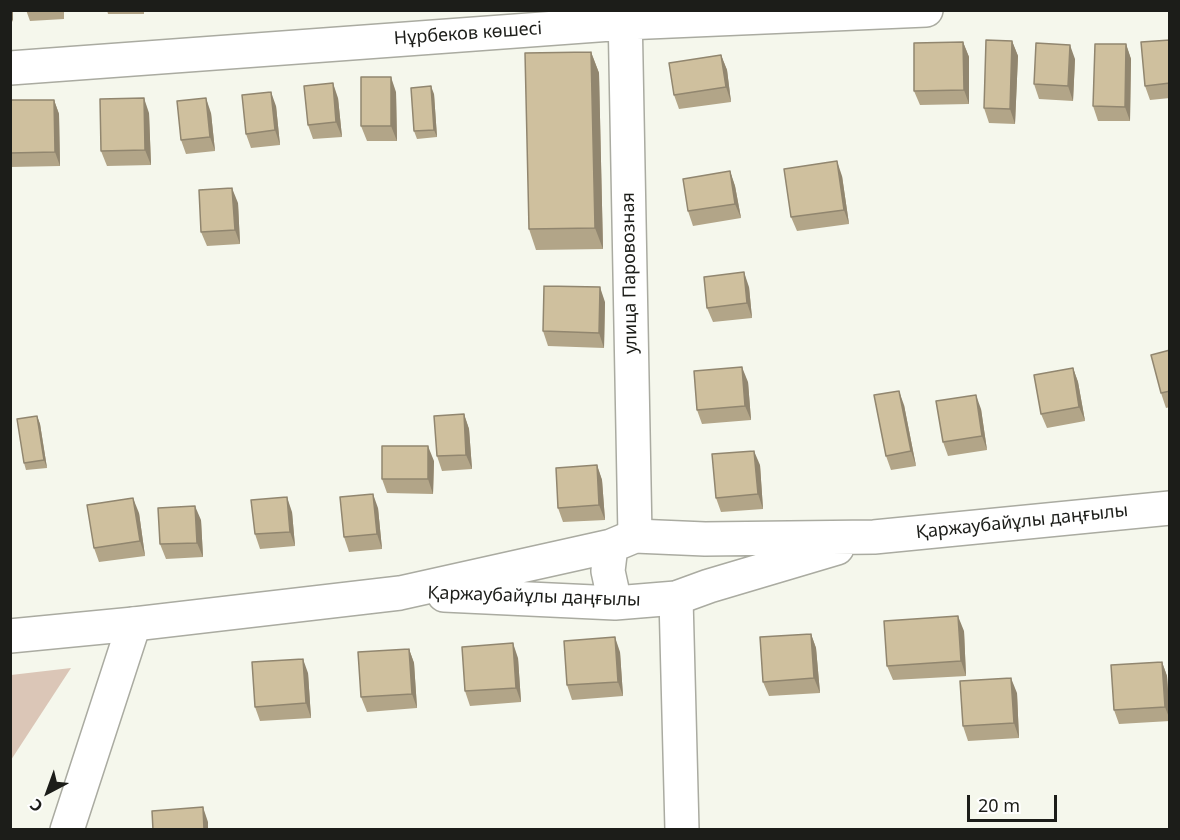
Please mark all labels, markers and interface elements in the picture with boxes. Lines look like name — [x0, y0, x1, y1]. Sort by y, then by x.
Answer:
street label: Нұрбеков көшесі — [393, 18, 543, 50]
street label: улица Паровозная — [618, 192, 642, 354]
street label: Қаржаубайұлы даңғылы — [915, 500, 1129, 544]
street label: Қаржаубайұлы даңғылы — [427, 582, 641, 612]
north arrow — [18, 762, 78, 822]
scale bar — [970, 783, 1060, 821]
text: 20 m — [978, 793, 1020, 817]
text: С — [25, 794, 47, 817]

